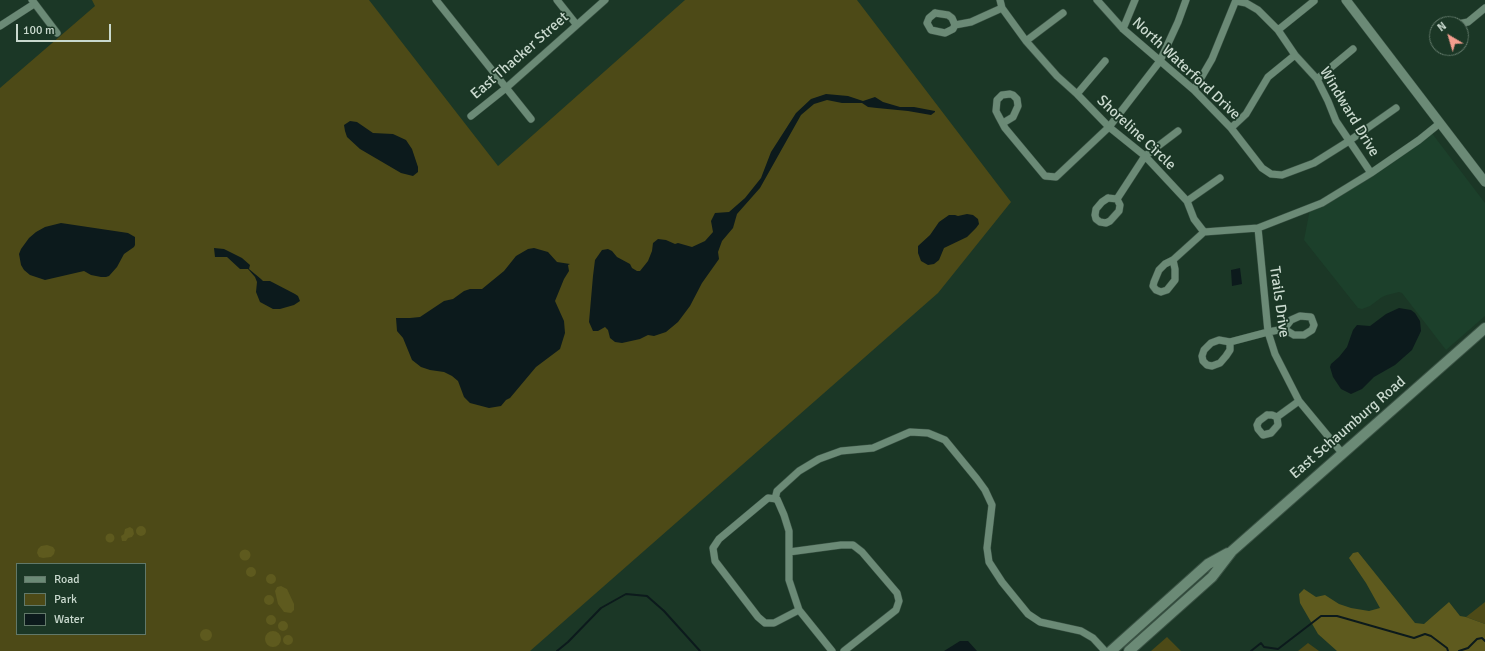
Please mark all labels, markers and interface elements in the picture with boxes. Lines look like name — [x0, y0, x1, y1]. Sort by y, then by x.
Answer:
street label: East Thacker Street — [467, 9, 573, 103]
street label: North Waterford Drive — [1128, 14, 1244, 124]
scale bar — [18, 16, 113, 42]
north arrow — [1429, 16, 1469, 56]
text: N — [1435, 19, 1449, 34]
text: 100 m — [23, 23, 55, 38]
street label: Windward Drive — [1315, 64, 1383, 160]
street label: Shoreline Circle — [1093, 92, 1179, 174]
street label: Trails Drive — [1265, 265, 1293, 339]
street label: East Schaumburg Road — [1287, 373, 1409, 483]
legend — [16, 563, 146, 635]
text: Road — [54, 572, 80, 587]
text: Park — [54, 592, 77, 607]
text: Water — [54, 612, 84, 627]

